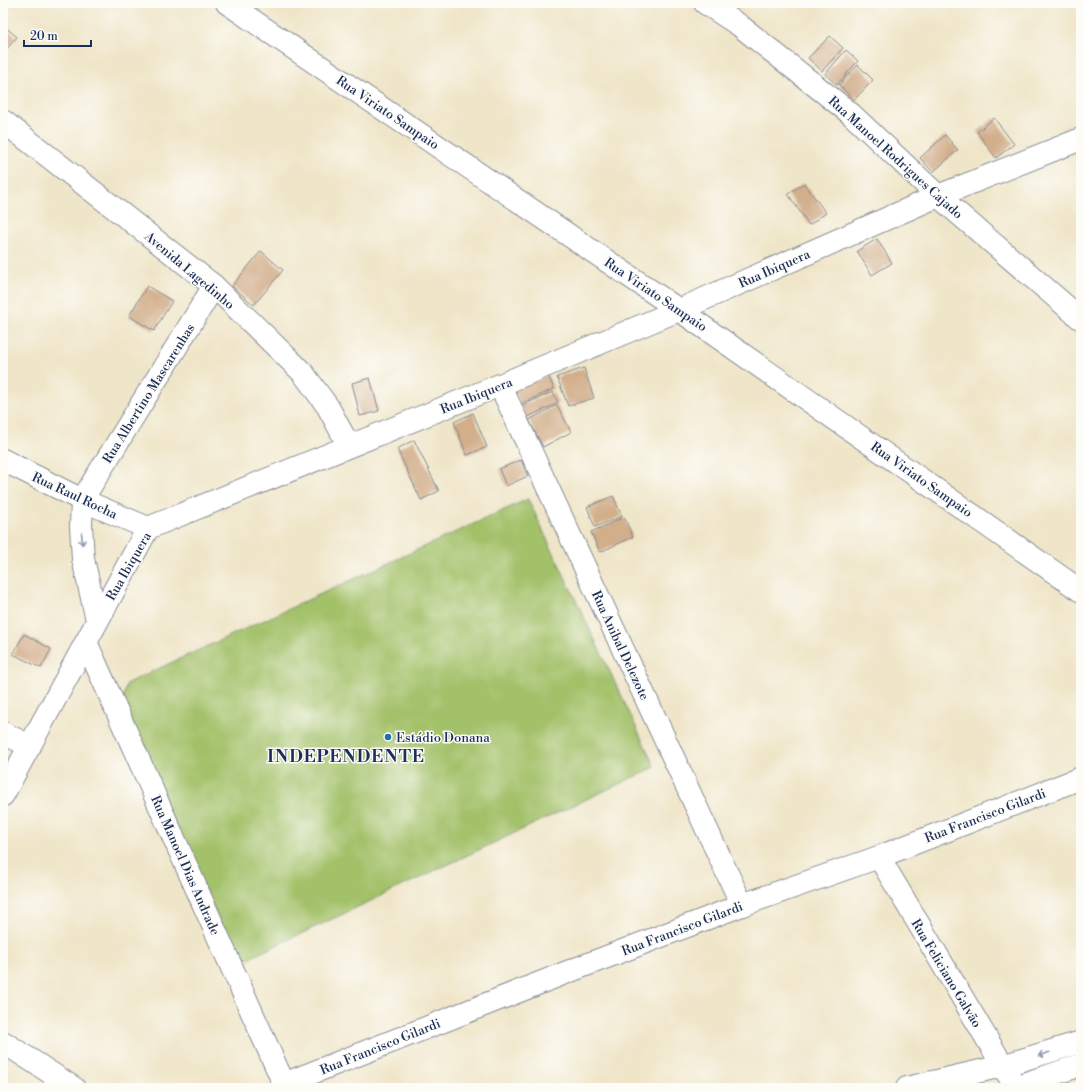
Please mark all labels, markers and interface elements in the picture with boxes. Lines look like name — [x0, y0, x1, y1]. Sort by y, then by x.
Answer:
scale bar — [24, 22, 91, 48]
text: 20 m — [30, 29, 58, 44]
street label: Rua Viriato Sampaio — [333, 72, 442, 153]
street label: Rua Manoel Rodrigues Cajado — [825, 93, 966, 222]
street label: Avenida Lagedinho — [140, 228, 238, 313]
street label: Rua Ibiquera — [736, 246, 813, 292]
street label: Rua Viriato Sampaio — [601, 254, 710, 335]
street label: Rua Albertino Mascarenhas — [99, 320, 199, 466]
street label: Rua Ibiquera — [438, 374, 515, 418]
street label: Rua Viriato Sampaio — [867, 439, 975, 521]
street label: Rua Raul Rocha — [29, 469, 120, 523]
street label: Rua Ibiquera — [103, 529, 155, 604]
one-way arrow — [78, 532, 85, 545]
street label: Rua Anibal Delezote — [588, 588, 653, 703]
place label: Estádio Donana — [396, 730, 490, 746]
marker: Estádio Donana — [383, 732, 393, 742]
district label: INDEPENDENTE — [267, 746, 425, 768]
street label: Rua Francisco Gilardi — [922, 785, 1048, 846]
street label: Rua Manoel Dias Andrade — [147, 793, 223, 938]
street label: Rua Francisco Gilardi — [619, 898, 745, 959]
street label: Rua Feliciano Galvão — [907, 916, 985, 1031]
street label: Rua Francisco Gilardi — [318, 1015, 443, 1078]
one-way arrow — [1037, 1051, 1050, 1058]

